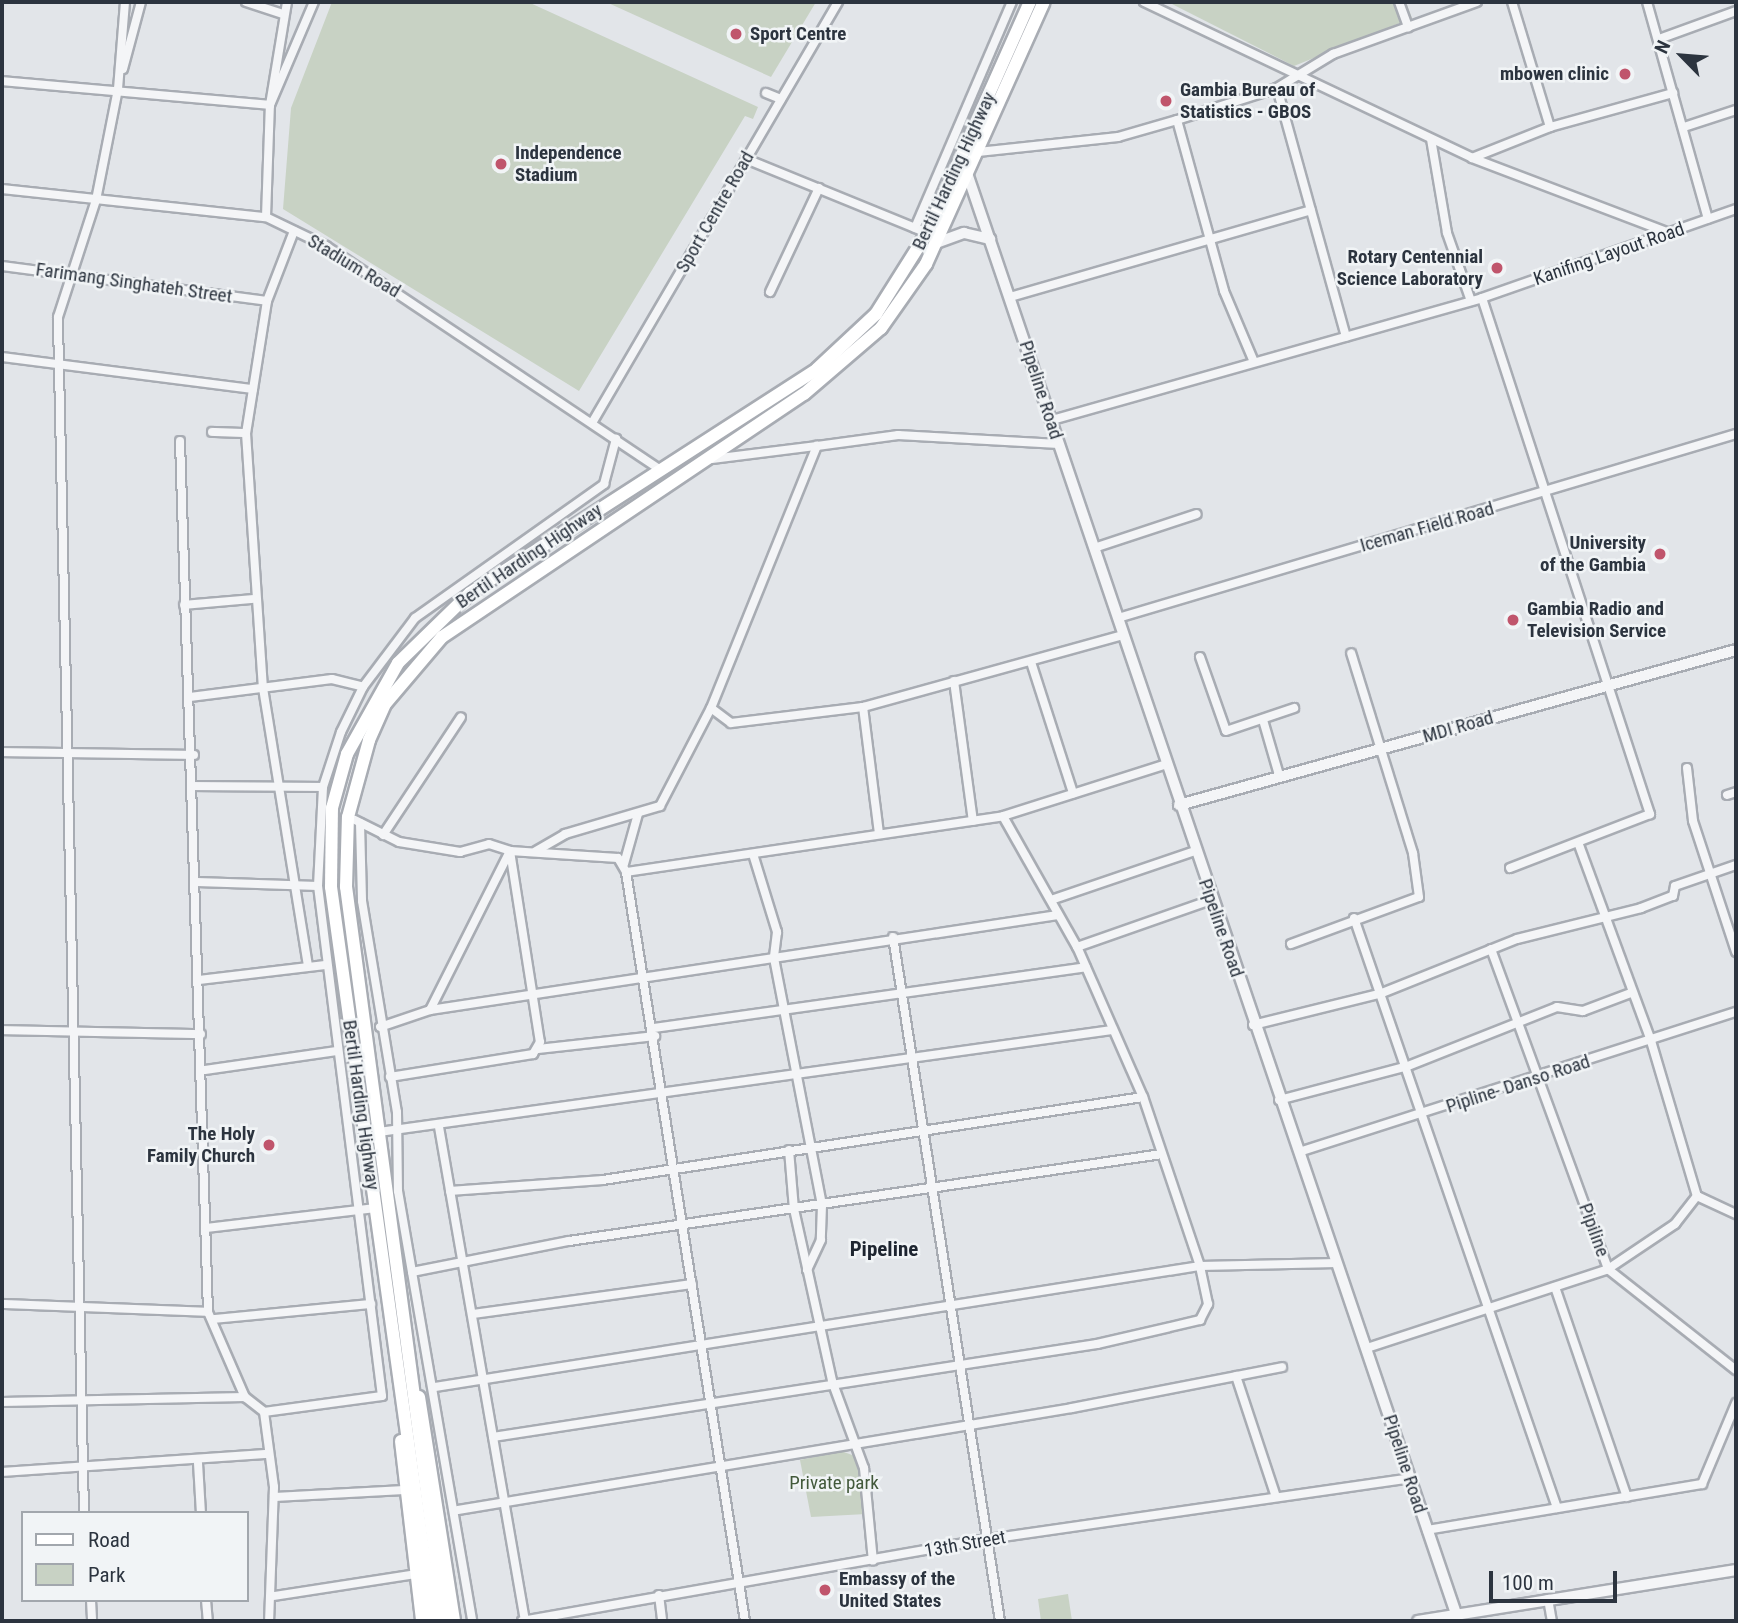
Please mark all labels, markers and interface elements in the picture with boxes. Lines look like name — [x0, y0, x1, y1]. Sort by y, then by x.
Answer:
north arrow — [1647, 21, 1717, 91]
place label: Sport Centre — [750, 23, 846, 45]
marker: Sport Centre — [728, 26, 744, 42]
text: N — [1650, 37, 1675, 57]
place label: mbowen clinic — [1500, 63, 1609, 85]
marker: mbowen clinic — [1615, 64, 1635, 84]
place label: Gambia Bureau of Statistics - GBOS — [1180, 79, 1315, 123]
street label: Bertil Harding Highway — [907, 89, 1001, 253]
marker: Gambia Bureau of Statistics - GBOS — [1158, 93, 1174, 109]
place label: Independence Stadium — [515, 142, 622, 186]
street label: Sport Centre Road — [671, 147, 759, 277]
marker: Independence Stadium — [493, 156, 509, 172]
street label: Kanifing Layout Road — [1531, 218, 1687, 290]
street label: Stadium Road — [303, 229, 405, 303]
place label: Rotary Centennial Science Laboratory — [1337, 246, 1483, 290]
street label: Farimang Singhateh Street — [34, 258, 234, 308]
marker: Rotary Centennial Science Laboratory — [1489, 260, 1505, 276]
street label: Pipeline Road — [1014, 338, 1068, 442]
street label: Iceman Field Road — [1357, 497, 1497, 557]
street label: Bertil Harding Highway — [452, 499, 606, 613]
place label: University of the Gambia — [1540, 532, 1646, 576]
marker: University of the Gambia — [1652, 546, 1668, 562]
place label: Gambia Radio and Television Service — [1527, 598, 1666, 642]
marker: Gambia Radio and Television Service — [1505, 612, 1521, 628]
street label: MDI Road — [1420, 706, 1496, 748]
street label: Pipeline Road — [1194, 876, 1248, 980]
street label: Bertil Harding Highway — [338, 1019, 384, 1191]
street label: Pipline- Danso Road — [1443, 1050, 1593, 1118]
place label: The Holy Family Church — [147, 1123, 255, 1167]
marker: The Holy Family Church — [261, 1137, 277, 1153]
street label: Pipiline — [1574, 1200, 1614, 1260]
district label: Pipeline — [850, 1236, 918, 1262]
street label: Pipeline Road — [1378, 1412, 1432, 1516]
park label: Private park — [789, 1472, 879, 1494]
legend — [21, 1511, 248, 1602]
street label: 13th Street — [922, 1526, 1008, 1562]
text: Road — [88, 1528, 130, 1552]
scale bar — [1493, 1556, 1621, 1600]
text: Park — [88, 1563, 125, 1587]
place label: Embassy of the United States — [839, 1568, 955, 1612]
text: 100 m — [1502, 1571, 1554, 1595]
marker: Embassy of the United States — [817, 1582, 833, 1598]

